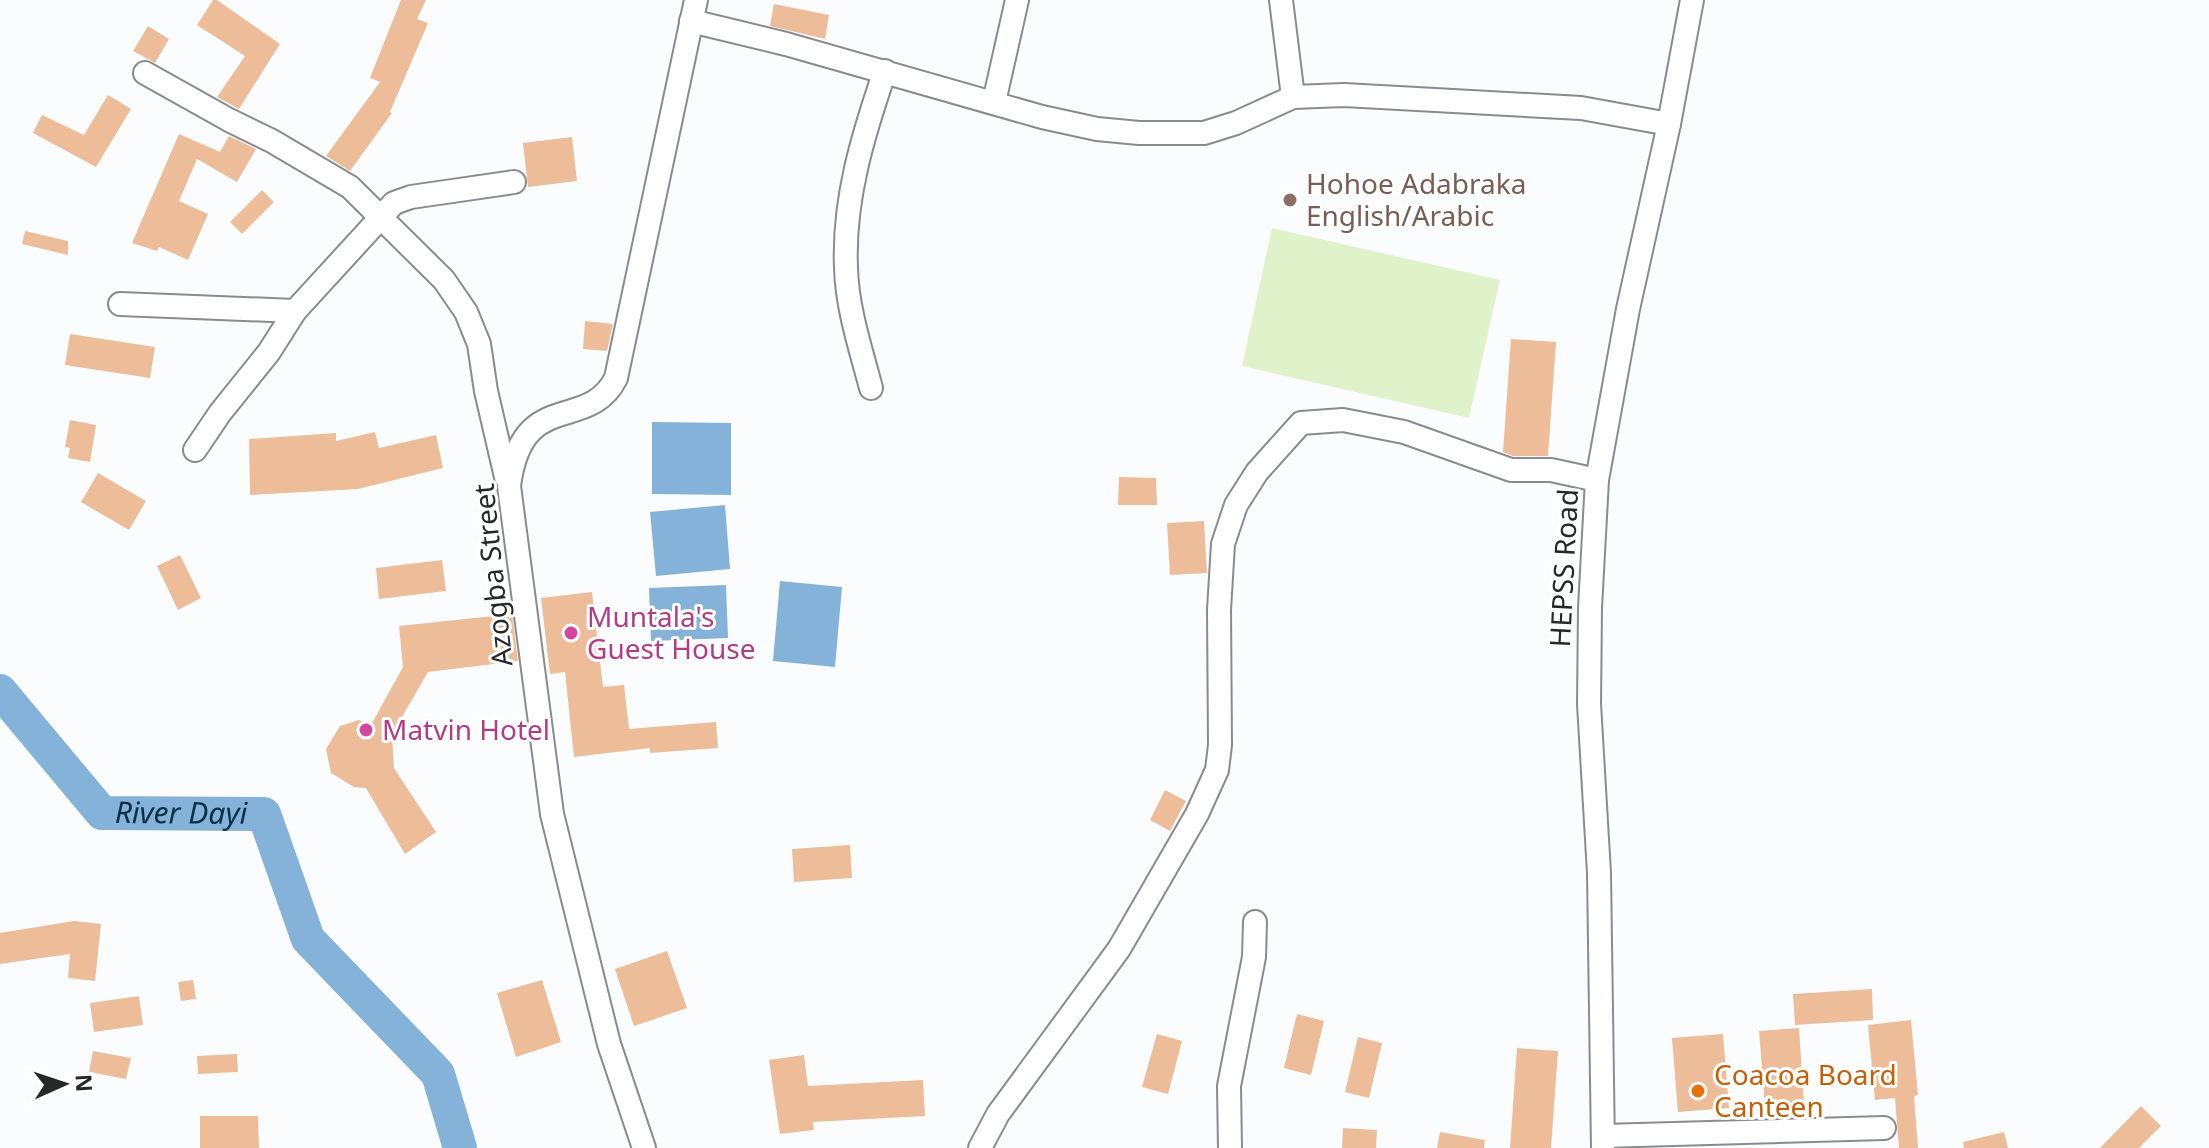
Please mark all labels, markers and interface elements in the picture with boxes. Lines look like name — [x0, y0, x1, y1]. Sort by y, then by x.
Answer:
place label: Hohoe Adabraka English/Arabic — [1306, 164, 1526, 234]
marker: Hohoe Adabraka English/Arabic — [1281, 191, 1299, 209]
street label: Azogba Street — [464, 482, 520, 668]
street label: HEPSS Road — [1540, 488, 1586, 648]
place label: Muntala's Guest House — [587, 597, 755, 667]
marker: Muntala's Guest House — [562, 624, 580, 642]
place label: Matvin Hotel — [382, 710, 550, 748]
marker: Matvin Hotel — [357, 721, 375, 739]
water label: River Dayi — [115, 791, 249, 833]
north arrow — [24, 1044, 104, 1124]
place label: Coacoa Board Canteen — [1714, 1055, 1897, 1125]
text: N — [70, 1073, 100, 1093]
marker: Coacoa Board Canteen — [1689, 1082, 1707, 1100]

